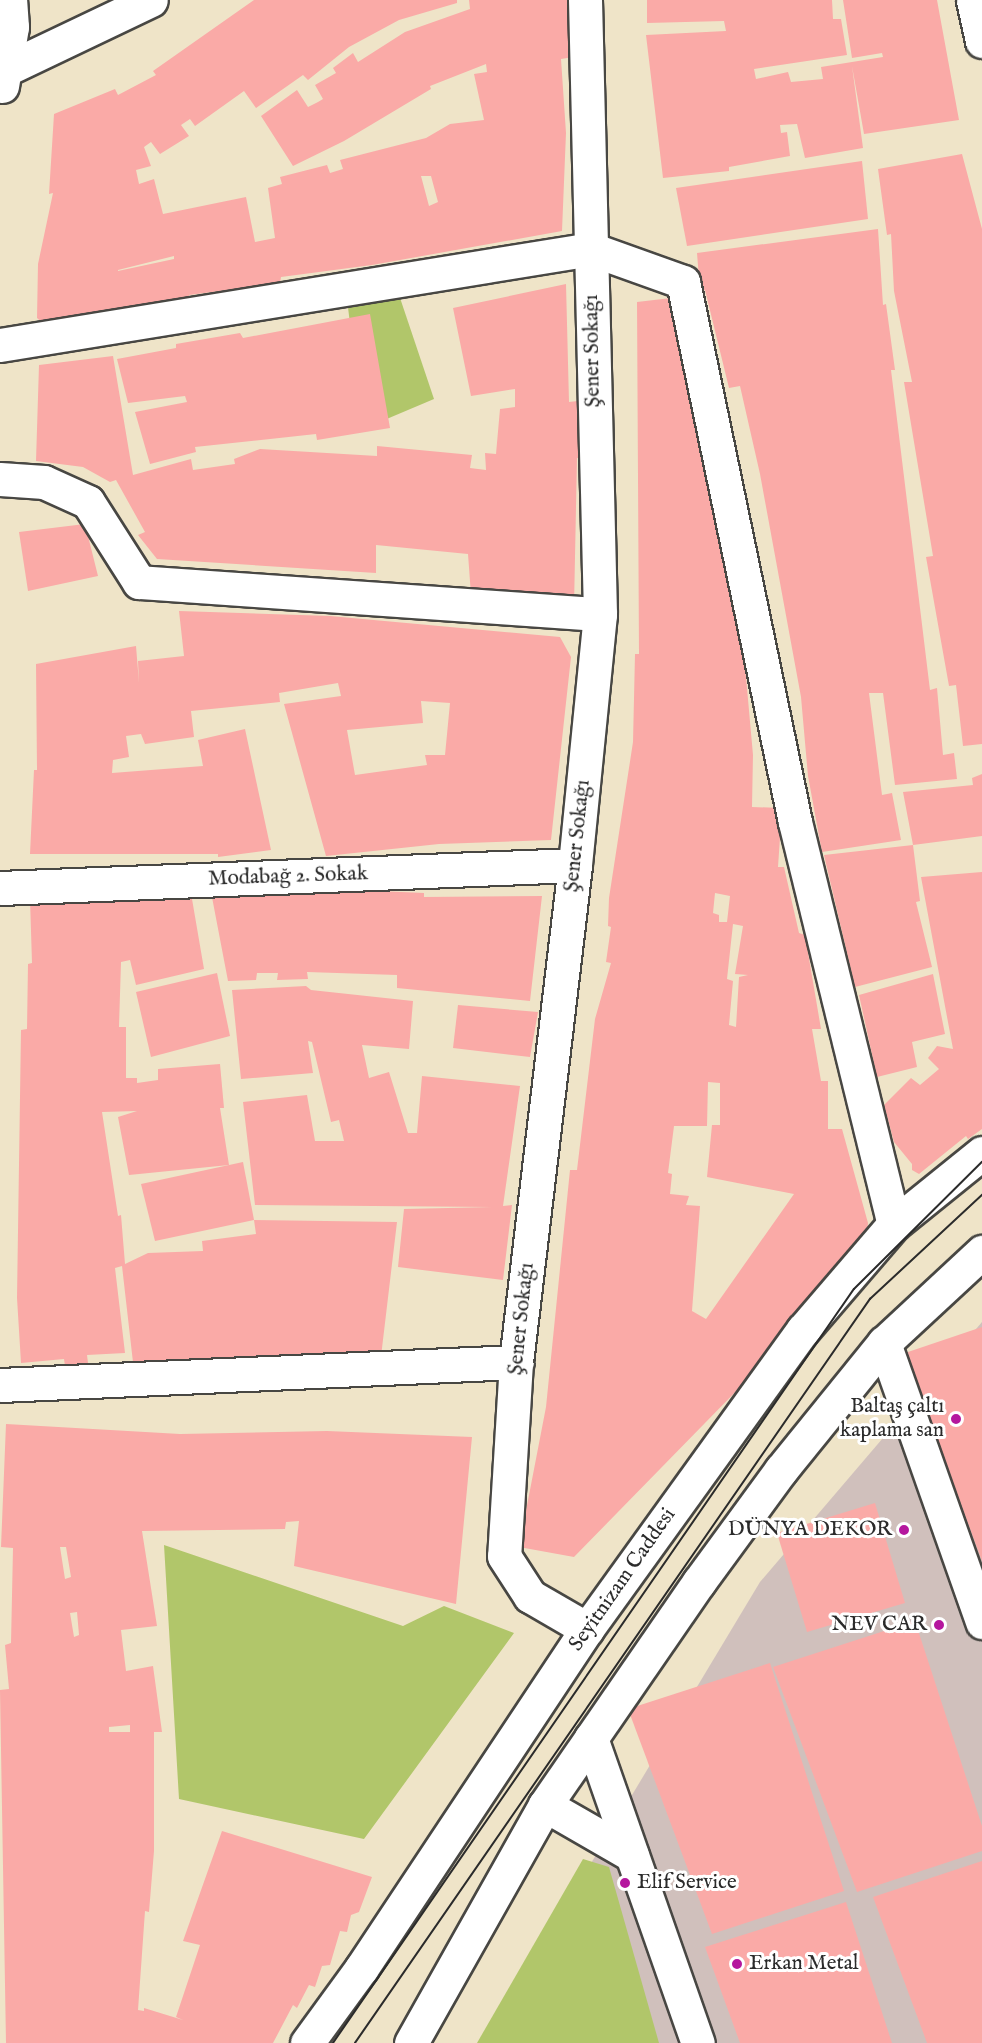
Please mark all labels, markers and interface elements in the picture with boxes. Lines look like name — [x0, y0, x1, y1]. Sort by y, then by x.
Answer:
street label: Şener Sokağı — [579, 294, 607, 408]
street label: Şener Sokağı — [560, 779, 596, 893]
street label: Modabağ 2. Sokak — [208, 862, 368, 892]
street label: Şener Sokağı — [504, 1262, 540, 1376]
place label: Baltaş çaltı kaplama san — [840, 1394, 944, 1444]
marker: Baltaş çaltı kaplama san — [949, 1412, 963, 1426]
street label: Seyitnizam Caddesi — [564, 1504, 682, 1656]
place label: DÜNYA DEKOR — [728, 1517, 892, 1543]
marker: DÜNYA DEKOR — [897, 1523, 911, 1537]
place label: NEV CAR — [831, 1612, 927, 1638]
marker: NEV CAR — [932, 1618, 946, 1632]
place label: Elif Service — [637, 1870, 737, 1896]
marker: Elif Service — [618, 1876, 632, 1890]
place label: Erkan Metal — [749, 1951, 859, 1977]
marker: Erkan Metal — [730, 1957, 744, 1971]

